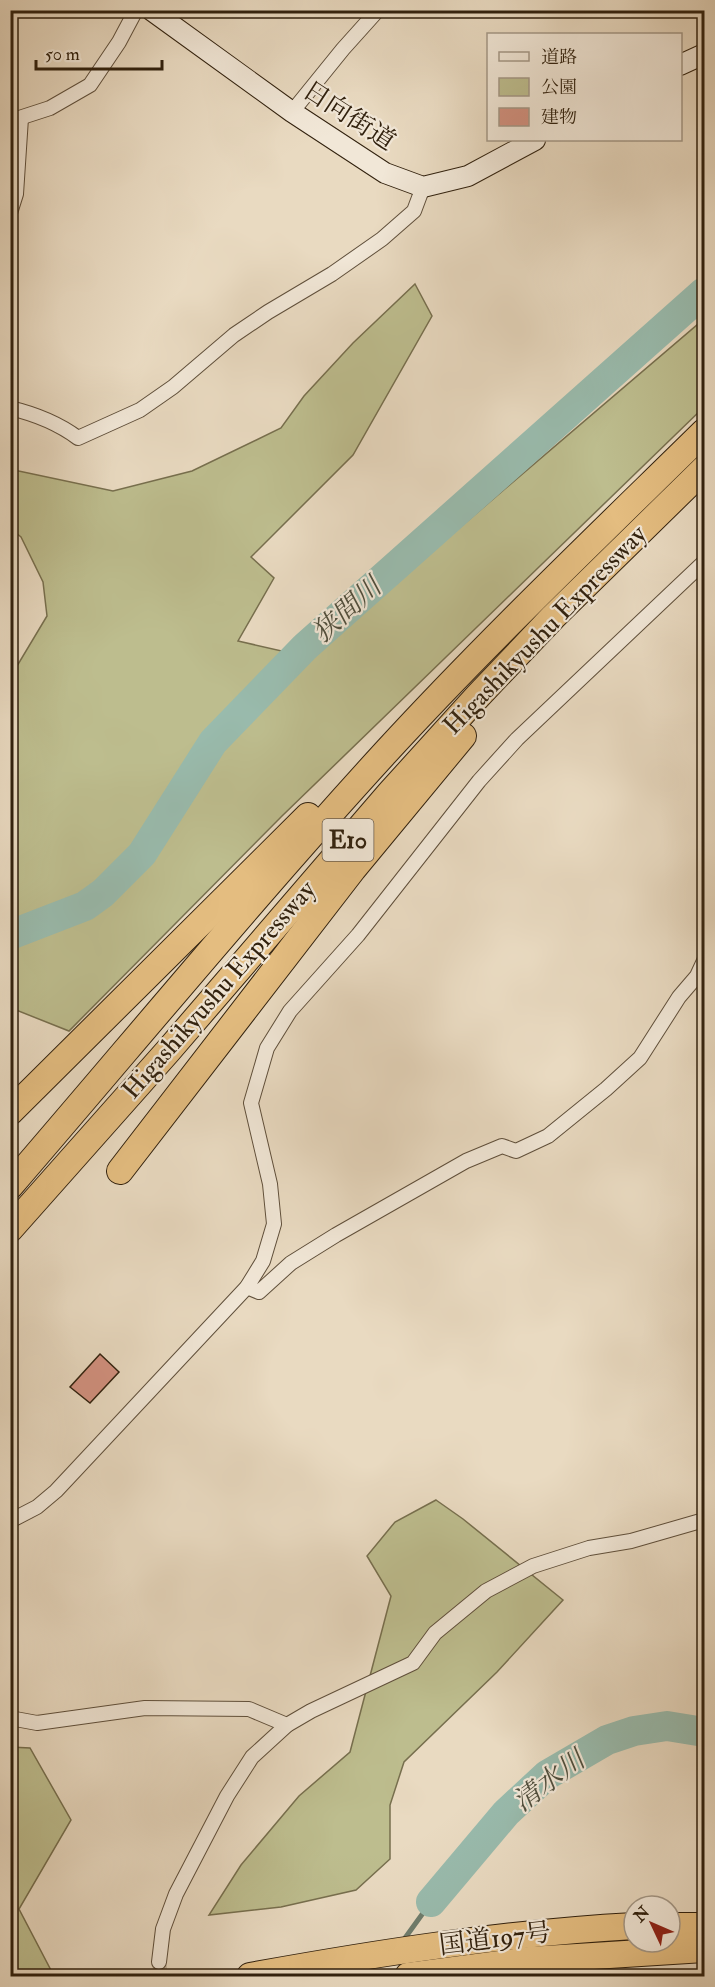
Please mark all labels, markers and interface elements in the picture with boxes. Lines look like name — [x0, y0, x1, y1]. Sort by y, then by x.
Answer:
scale bar — [36, 33, 162, 71]
legend — [487, 33, 682, 141]
text: 50 m — [45, 43, 80, 66]
text: 道路 — [541, 46, 577, 69]
street label: 日向街道 — [297, 74, 401, 158]
text: 公園 — [541, 76, 577, 99]
text: 建物 — [541, 106, 577, 129]
street label: Higashikyushu Expressway — [437, 518, 655, 742]
water label: 狭間川 — [306, 569, 390, 649]
road number: E10 — [322, 819, 374, 861]
street label: Higashikyushu Expressway — [115, 874, 324, 1106]
water label: 清水川 — [507, 1742, 594, 1819]
north arrow — [622, 1894, 682, 1954]
text: N — [629, 1902, 655, 1927]
street label: 国道197号 — [437, 1916, 553, 1962]

